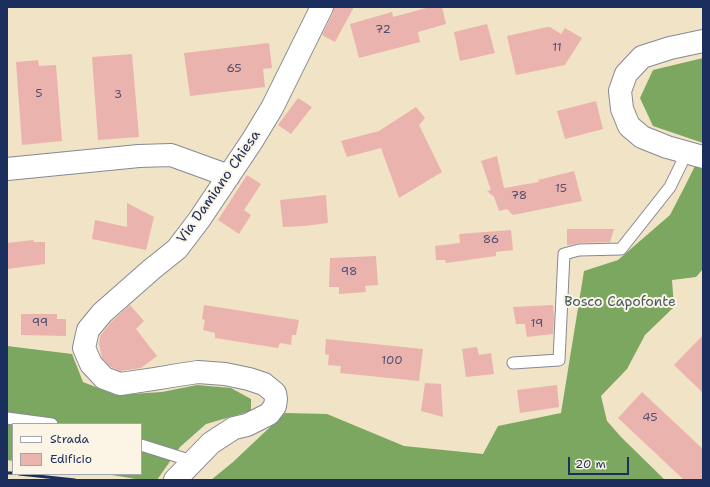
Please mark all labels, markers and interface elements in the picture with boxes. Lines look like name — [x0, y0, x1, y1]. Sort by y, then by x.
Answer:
house number: 72 — [375, 23, 391, 37]
house number: 11 — [552, 41, 562, 55]
house number: 65 — [226, 62, 242, 76]
house number: 5 — [35, 87, 43, 101]
house number: 3 — [114, 88, 122, 102]
street label: Via Damiano Chiesa — [174, 127, 264, 247]
house number: 15 — [555, 182, 567, 196]
house number: 78 — [511, 189, 527, 203]
house number: 86 — [483, 233, 499, 247]
house number: 98 — [341, 265, 357, 279]
park label: Bosco Capofonte — [564, 294, 676, 310]
house number: 99 — [32, 316, 48, 330]
house number: 19 — [531, 317, 543, 331]
house number: 100 — [381, 354, 403, 368]
house number: 45 — [642, 411, 658, 425]
legend — [12, 423, 142, 475]
text: Strada — [50, 431, 89, 447]
scale bar — [570, 449, 631, 475]
text: Edificio — [50, 451, 92, 467]
text: 20 m — [575, 456, 606, 472]

